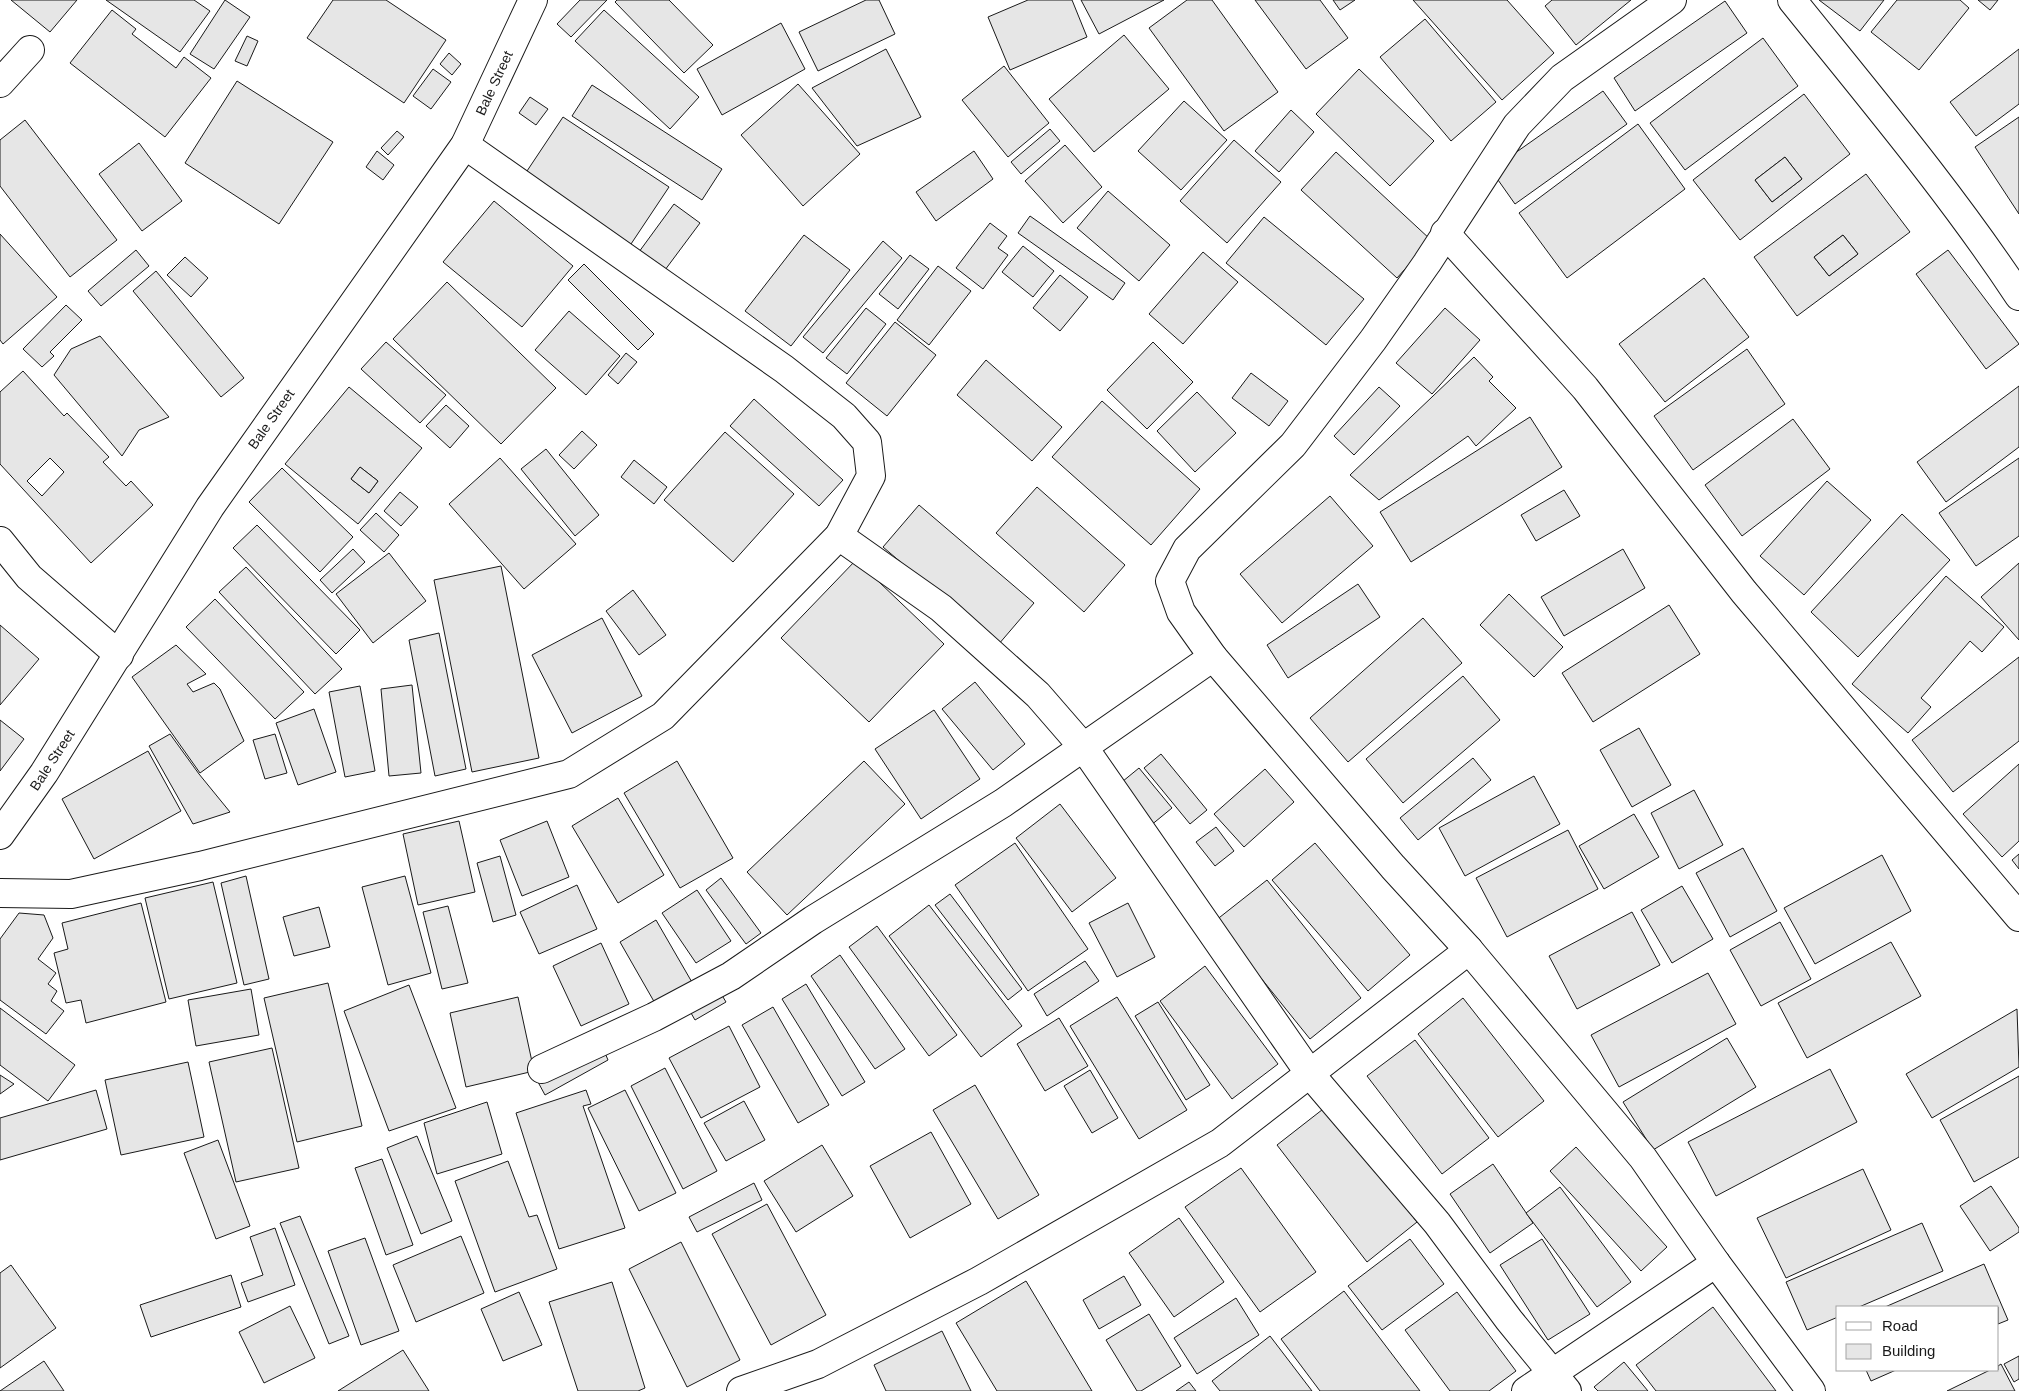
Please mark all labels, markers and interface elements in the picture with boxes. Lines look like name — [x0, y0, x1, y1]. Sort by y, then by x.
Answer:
street label: Bale Street — [472, 48, 516, 118]
street label: Bale Street — [245, 386, 297, 452]
street label: Bale Street — [26, 727, 78, 793]
legend — [1836, 1306, 1999, 1371]
text: Road — [1882, 1317, 1918, 1334]
text: Building — [1882, 1342, 1935, 1359]

